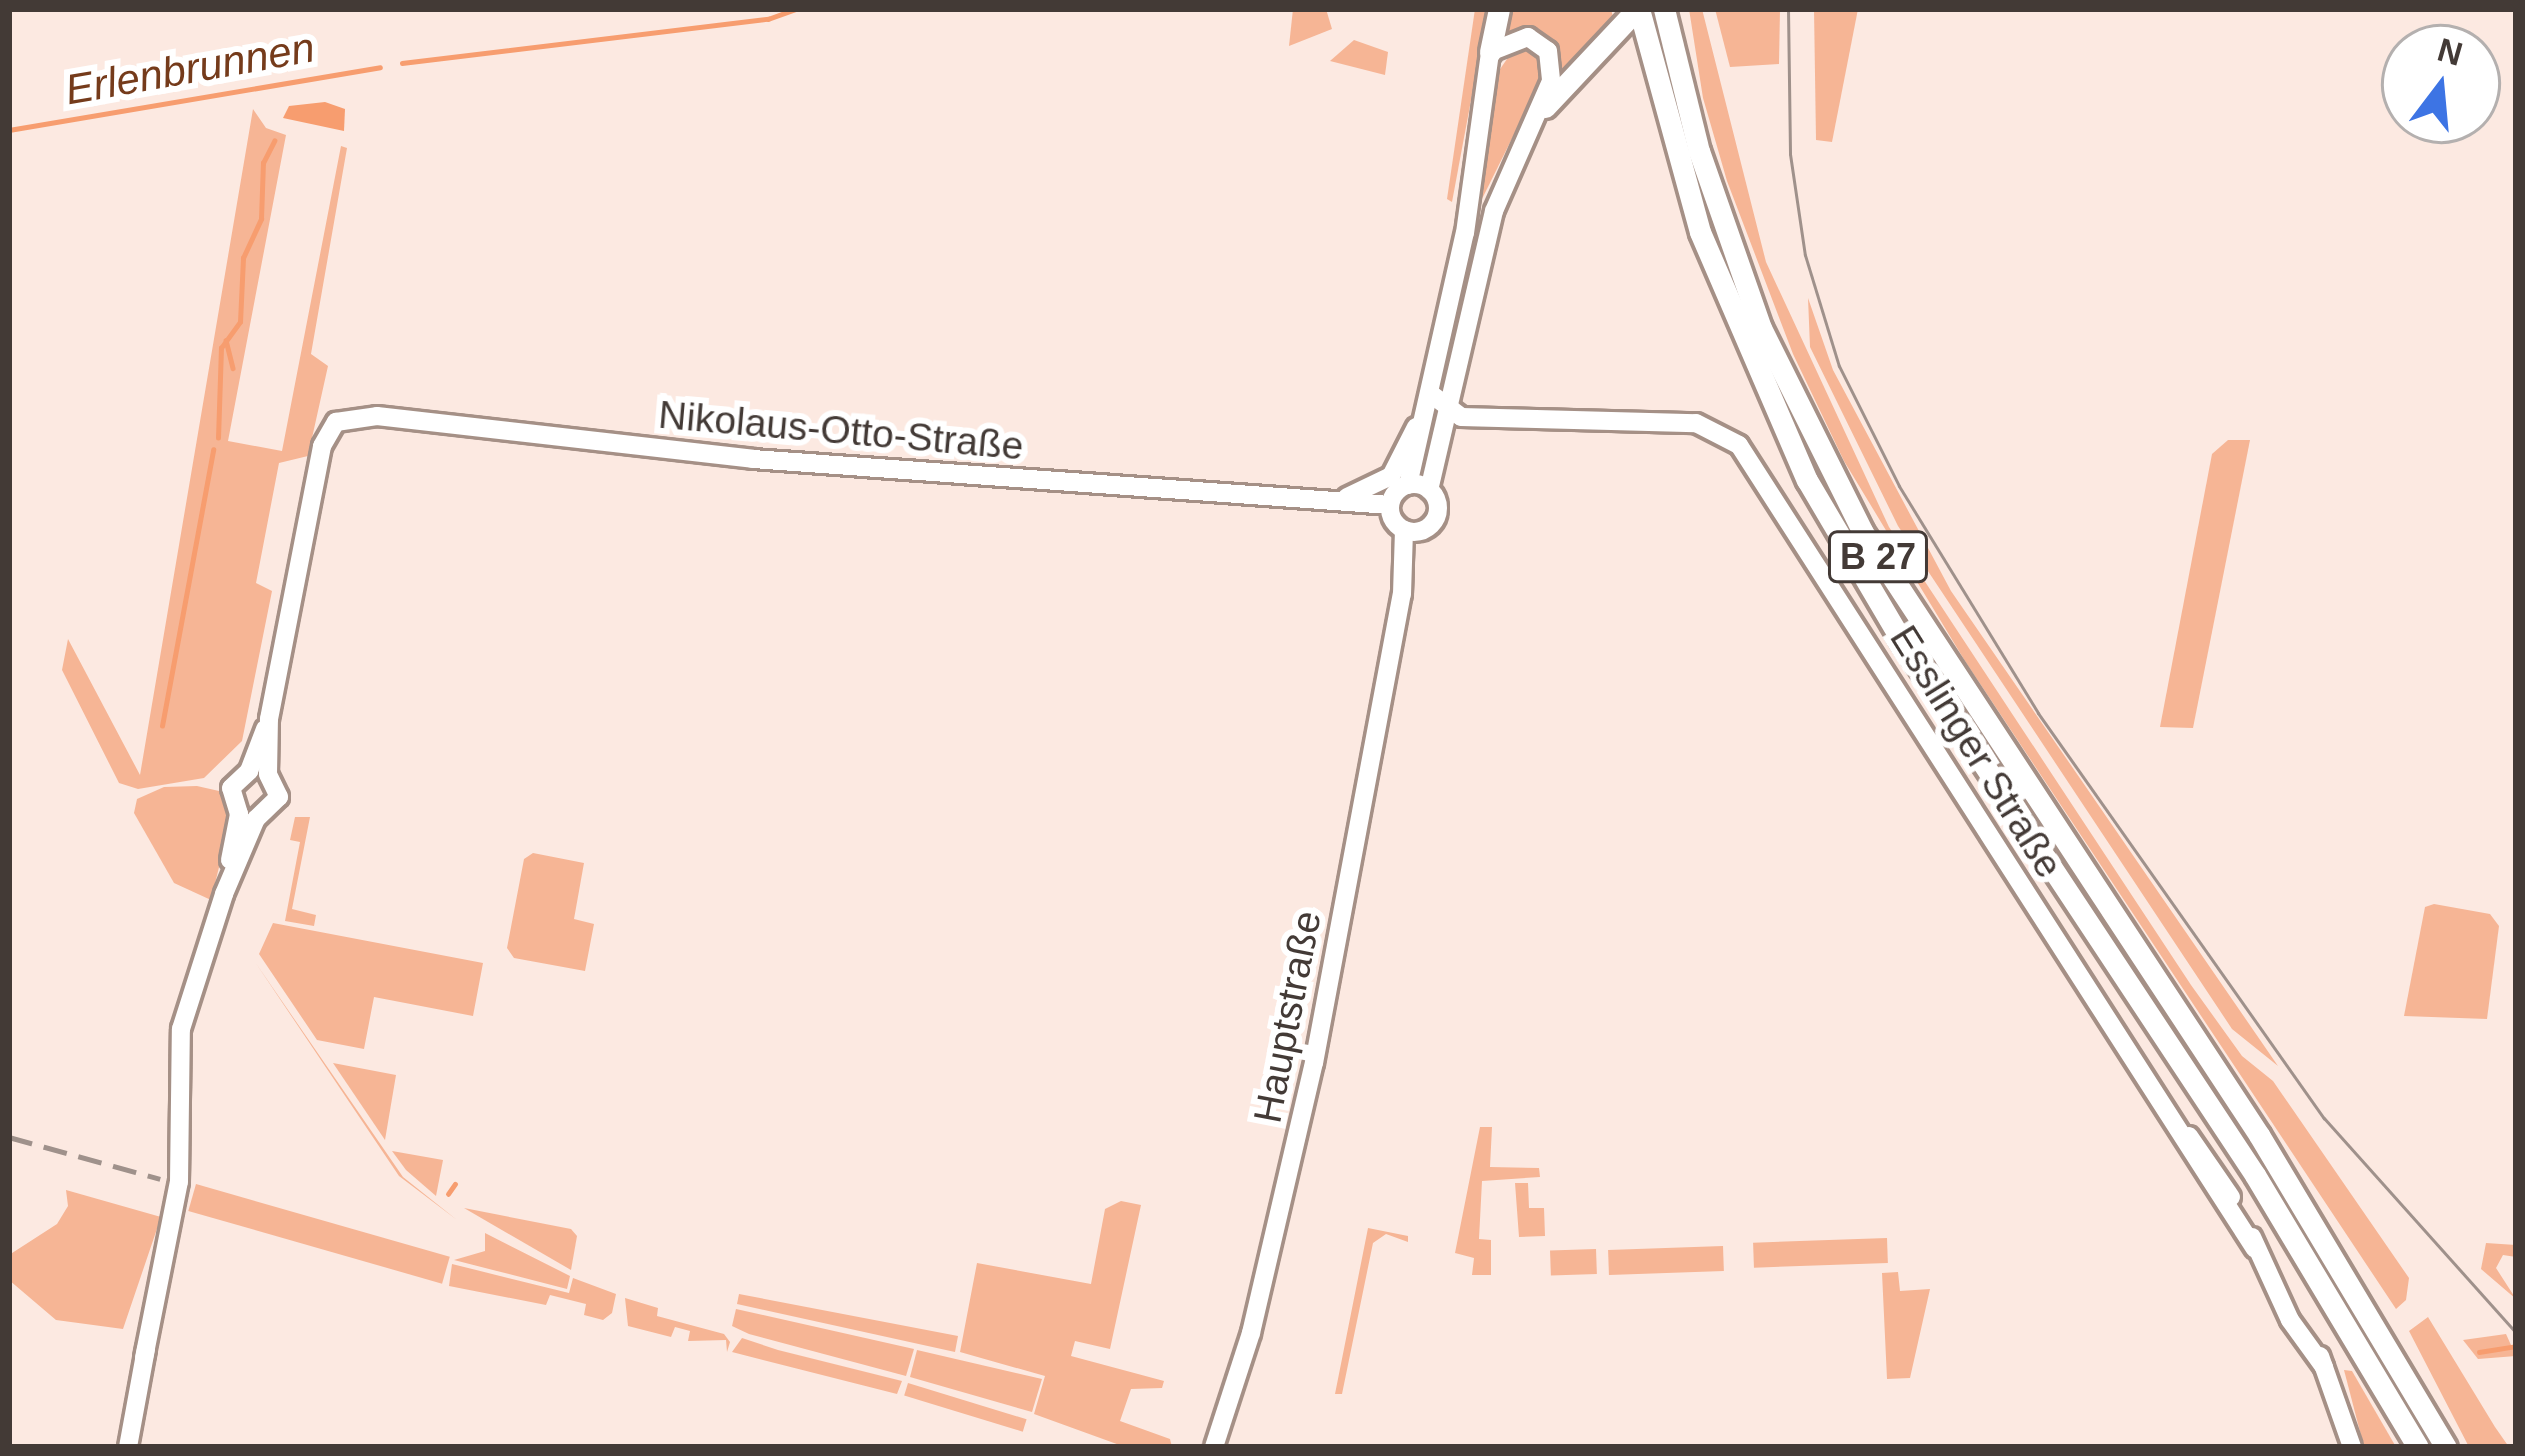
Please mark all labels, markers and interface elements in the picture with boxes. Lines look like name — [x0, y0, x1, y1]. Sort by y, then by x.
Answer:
water label: Erlenbrunnen — [61, 22, 319, 116]
north arrow — [2381, 24, 2501, 144]
text: N — [2434, 31, 2467, 73]
street label: Nikolaus-Otto-Straße — [657, 392, 1025, 470]
road number: B 27 — [1827, 527, 1929, 587]
street label: Esslinger Straße — [1880, 617, 2072, 887]
street label: Hauptstraße — [1245, 907, 1331, 1127]

